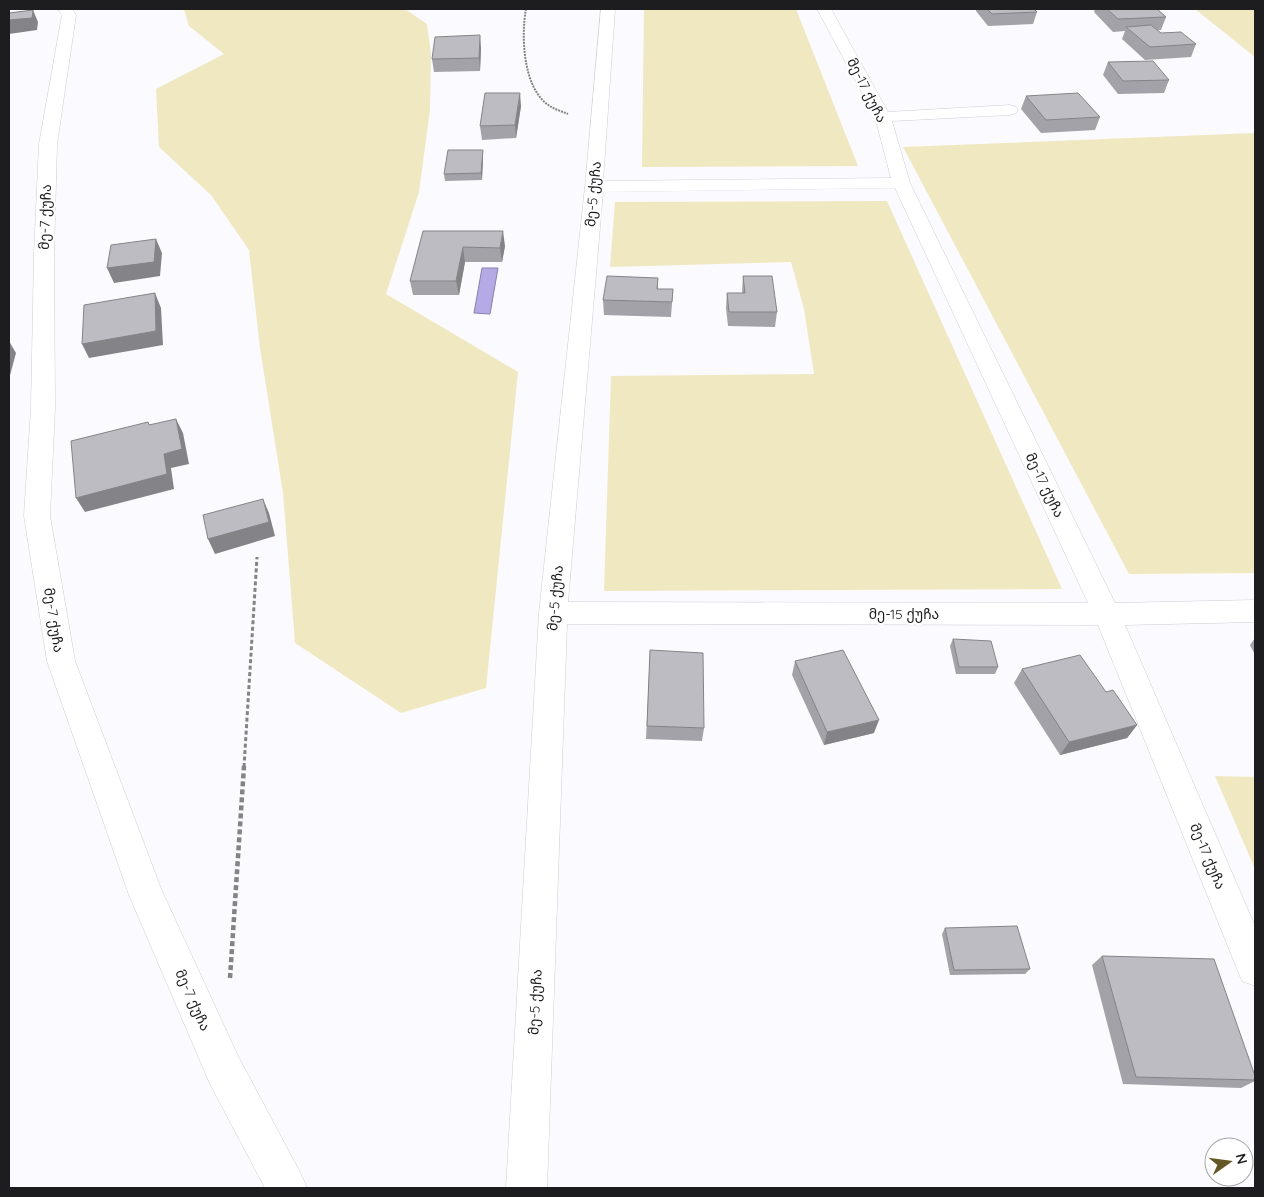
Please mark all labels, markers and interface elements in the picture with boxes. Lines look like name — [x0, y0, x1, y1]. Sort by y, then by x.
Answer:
street label: მე-17 ქუჩა — [843, 55, 891, 125]
street label: მე-5 ქუჩა — [581, 160, 605, 228]
street label: მე-7 ქუჩა — [35, 184, 55, 250]
street label: მე-17 ქუჩა — [1022, 450, 1068, 520]
street label: მე-5 ქუჩა — [543, 564, 567, 632]
street label: მე-7 ქუჩა — [40, 586, 68, 654]
street label: მე-15 ქუჩა — [869, 605, 939, 623]
street label: მე-17 ქუჩა — [1186, 820, 1230, 892]
street label: მე-7 ქუჩა — [171, 966, 215, 1034]
street label: მე-5 ქუჩა — [524, 969, 546, 1035]
north arrow — [1204, 1137, 1254, 1187]
text: N — [1232, 1152, 1252, 1166]

